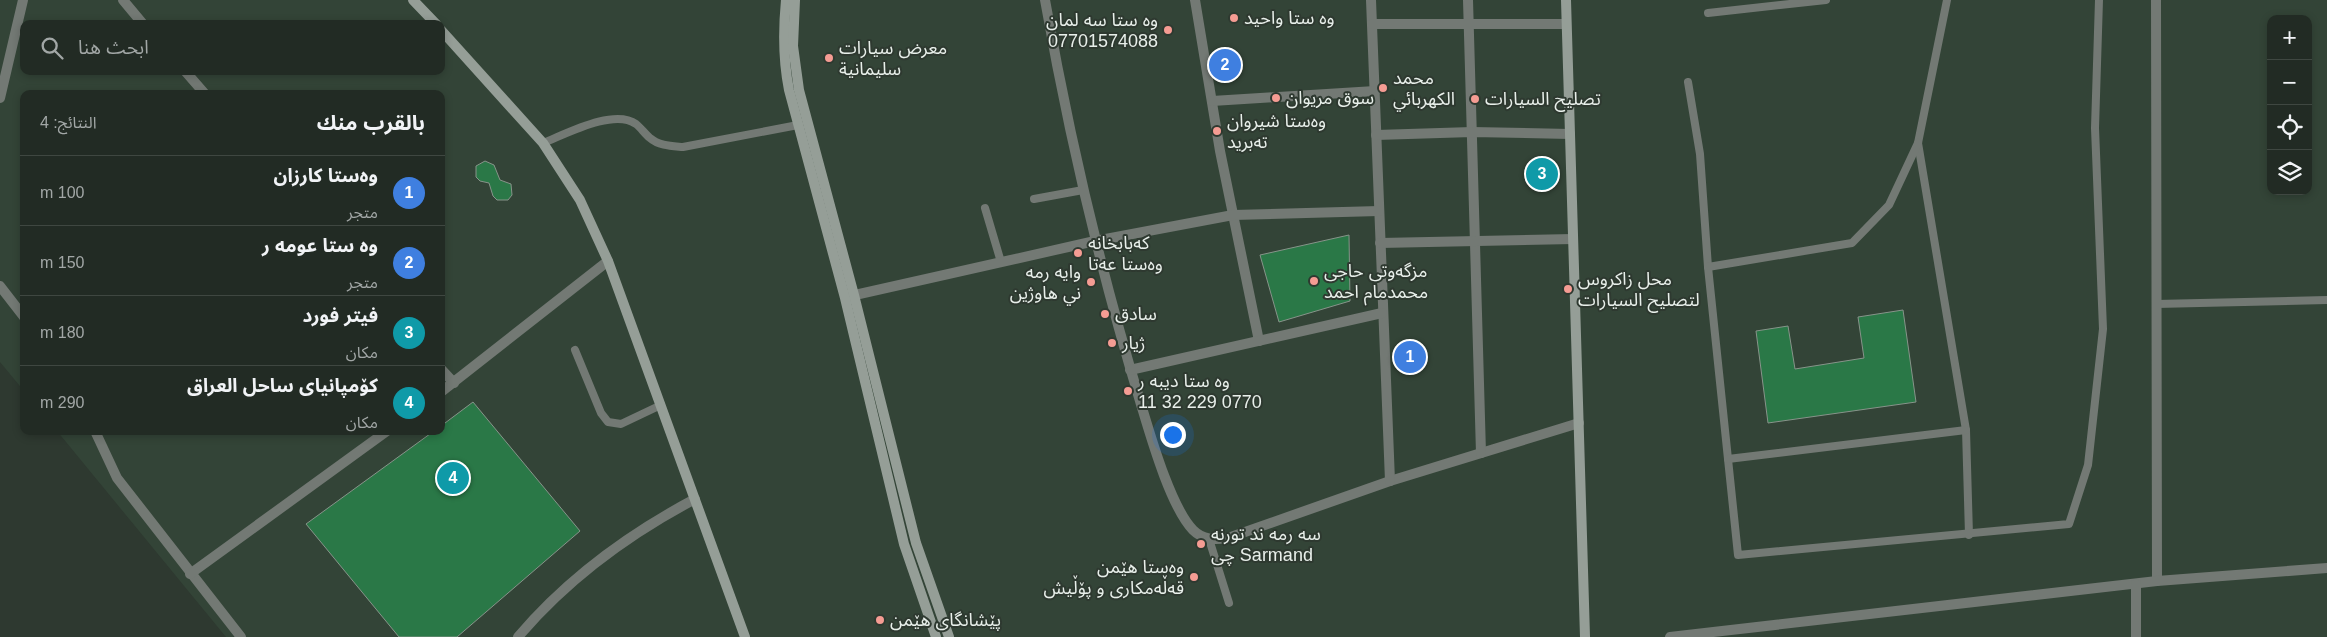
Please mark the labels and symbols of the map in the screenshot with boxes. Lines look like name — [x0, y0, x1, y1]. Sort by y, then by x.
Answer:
place label: وه ستا واحید — [1244, 8, 1335, 28]
place label: وه ستا سه لمان 07701574088 — [1046, 10, 1158, 51]
marker: وه ستا واحید — [1228, 12, 1240, 24]
marker: وه ستا سه لمان 07701574088 — [1162, 24, 1174, 36]
place label: معرض سيارات سليمانية — [839, 38, 947, 79]
pin: 2 — [1209, 46, 1241, 84]
marker: معرض سيارات سليمانية — [823, 52, 835, 64]
place label: محمد الكهربائي — [1393, 68, 1455, 112]
marker: محمد الكهربائي — [1377, 82, 1389, 94]
place label: سوق مریوان — [1286, 88, 1374, 109]
place label: تصليح السيارات — [1485, 89, 1601, 112]
marker: سوق مریوان — [1270, 92, 1282, 104]
marker: تصليح السيارات — [1469, 93, 1481, 105]
place label: وەستا شیروان تەبرید — [1227, 111, 1326, 153]
marker: وەستا شیروان تەبرید — [1211, 125, 1223, 137]
pin: 3 — [1526, 155, 1558, 193]
place label: کەبابخانە وەستا عەتا — [1088, 233, 1163, 274]
marker: کەبابخانە وەستا عەتا — [1072, 247, 1084, 259]
place label: مزگەوتی حاجی محمدمام احمد — [1324, 261, 1428, 306]
place label: وايه رمه ني هاوژين — [1010, 262, 1081, 306]
place label: محل زاكروس لتصليح السيارات — [1578, 269, 1700, 313]
marker: مزگەوتی حاجی محمدمام احمد — [1308, 275, 1320, 287]
marker: وايه رمه ني هاوژين — [1085, 276, 1097, 288]
marker: محل زاكروس لتصليح السيارات — [1562, 283, 1574, 295]
place label: سادق — [1115, 304, 1157, 324]
marker: سادق — [1099, 308, 1111, 320]
place label: ژیار — [1121, 333, 1145, 354]
marker: ژیار — [1106, 337, 1118, 349]
pin: 1 — [1394, 338, 1426, 376]
place label: وه ستا دیبه ر 11 32 229 0770 — [1137, 371, 1262, 412]
marker: وه ستا دیبه ر 11 32 229 0770 — [1122, 385, 1134, 397]
your location — [1160, 422, 1186, 448]
pin: 4 — [437, 459, 469, 497]
place label: سه رمه ند تورنه چی Sarmand — [1211, 524, 1321, 566]
marker: سه رمه ند تورنه چی Sarmand — [1195, 538, 1207, 550]
place label: وەستا هێمن قەڵەمکاری و پۆڵیش — [1043, 557, 1184, 599]
marker: وەستا هێمن قەڵەمکاری و پۆڵیش — [1188, 571, 1200, 583]
place label: پێشانگای هێمن — [890, 610, 1001, 631]
marker: پێشانگای هێمن — [874, 614, 886, 626]

